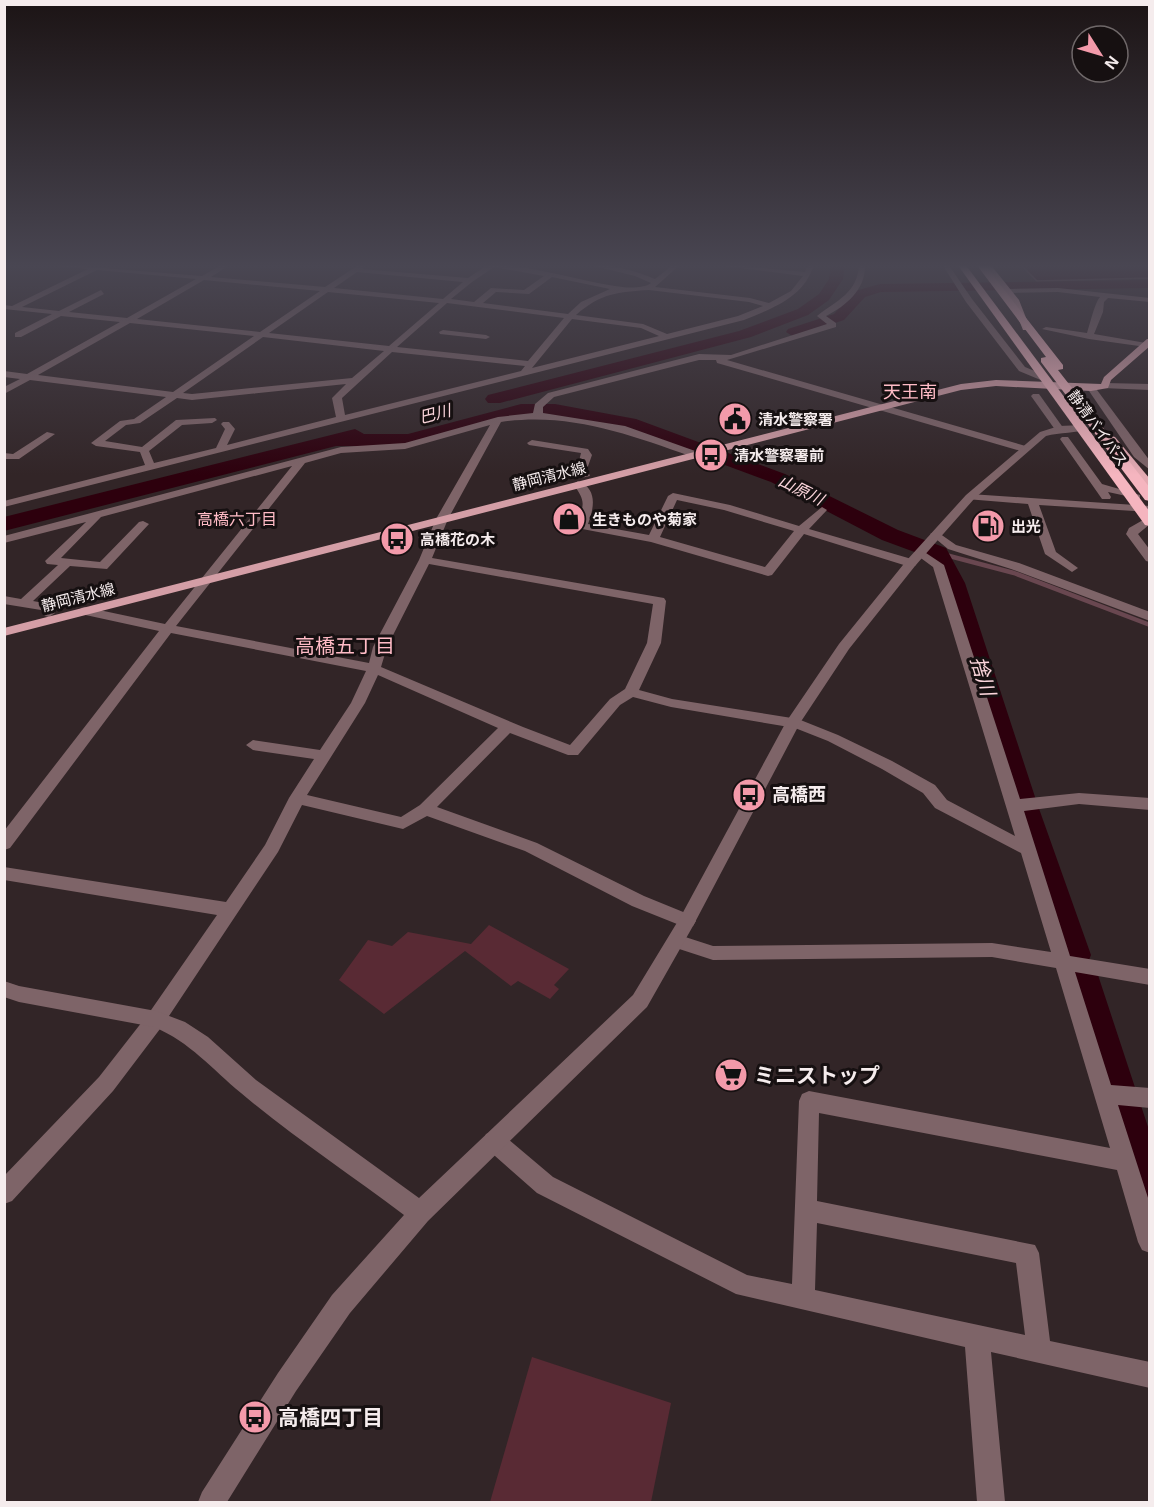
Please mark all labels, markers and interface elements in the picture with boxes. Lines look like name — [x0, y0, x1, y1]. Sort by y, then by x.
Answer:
north arrow — [1070, 24, 1130, 84]
text: N — [1101, 53, 1122, 72]
district label: 天王南 — [883, 382, 937, 402]
street label: 静清バイパス — [1065, 387, 1131, 469]
water label: 巴川 — [417, 401, 455, 426]
public building icon: 清水警察署 — [717, 401, 753, 437]
place label: 清水警察署 — [758, 411, 833, 428]
bus stop icon: 清水警察署前 — [693, 437, 729, 473]
place label: 清水警察署前 — [734, 447, 824, 464]
street label: 静岡清水線 — [511, 459, 587, 493]
water label: 山原川 — [776, 472, 828, 509]
shop icon: 生きものや菊家 — [551, 501, 587, 537]
fuel station icon: 出光 — [970, 508, 1006, 544]
district label: 高橋六丁目 — [197, 511, 277, 528]
place label: 生きものや菊家 — [592, 511, 697, 528]
place label: 出光 — [1011, 518, 1041, 535]
bus stop icon: 高橋花の木 — [379, 521, 415, 557]
place label: 高橋花の木 — [420, 531, 495, 548]
street label: 静岡清水線 — [40, 580, 116, 614]
district label: 高橋五丁目 — [295, 635, 395, 657]
water label: 捨川 — [967, 654, 1000, 700]
bus stop icon: 高橋西 — [731, 777, 767, 813]
place label: 高橋西 — [772, 785, 826, 805]
supermarket icon: ミニストップ — [713, 1057, 749, 1093]
place label: ミニストップ — [754, 1064, 880, 1087]
bus stop icon: 高橋四丁目 — [237, 1399, 273, 1435]
place label: 高橋四丁目 — [278, 1406, 383, 1429]

